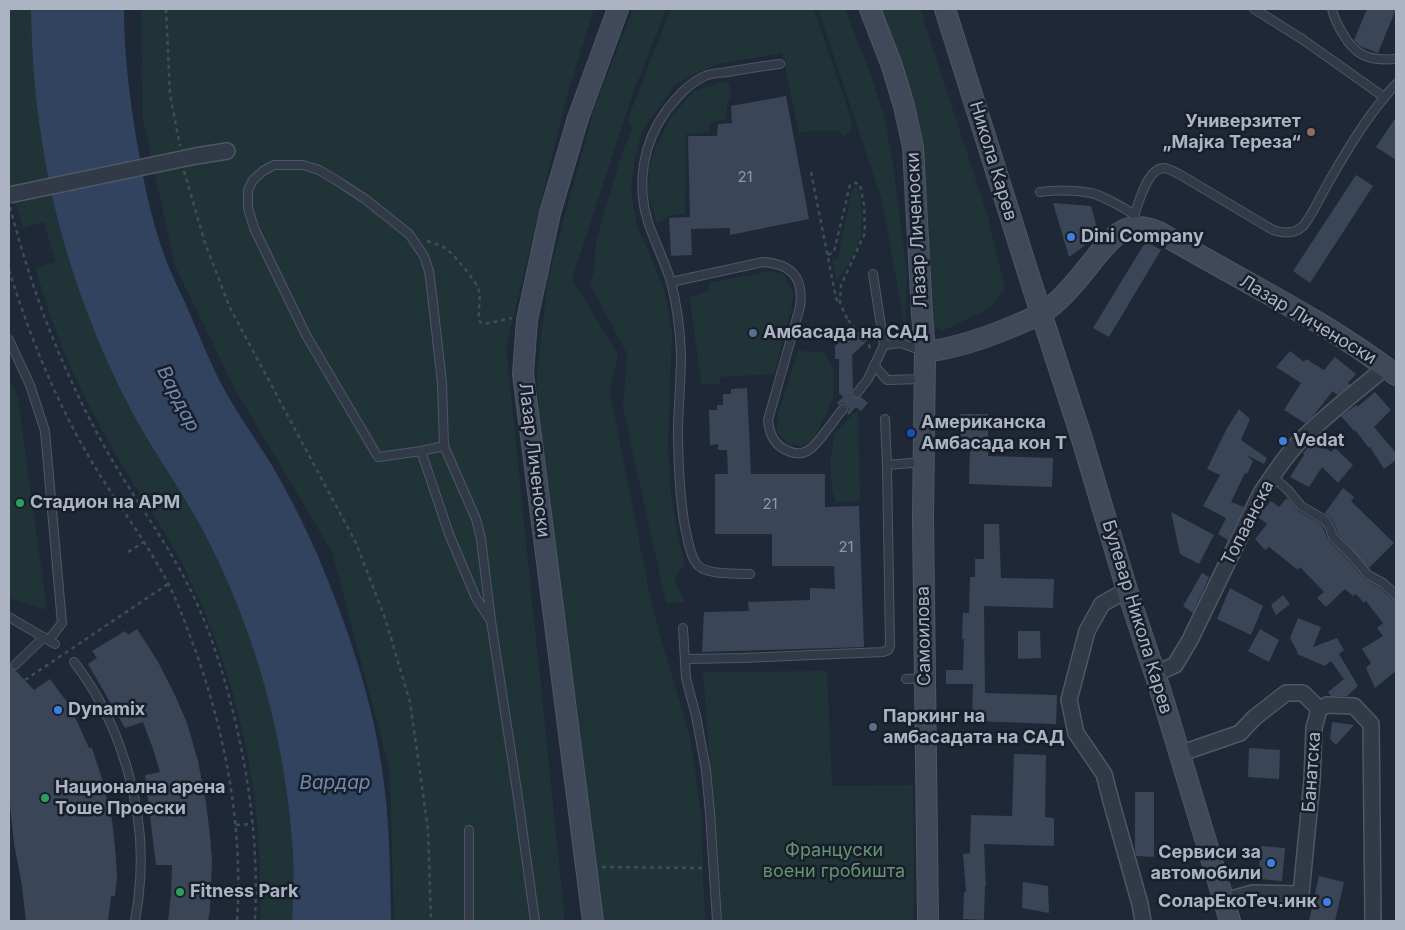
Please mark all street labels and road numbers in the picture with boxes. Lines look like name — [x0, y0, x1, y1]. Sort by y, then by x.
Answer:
street label: Никола Карев — [965, 99, 1021, 223]
street label: Лазар Личеноски — [902, 152, 932, 308]
street label: Лазар Личеноски — [1236, 271, 1380, 369]
street label: Лазар Личеноски — [514, 381, 554, 539]
street label: Топаанска — [1217, 477, 1279, 569]
street label: Булевар Никола Карев — [1097, 517, 1177, 717]
street label: Самоилова — [912, 586, 936, 686]
street label: Банатска — [1298, 731, 1326, 813]

